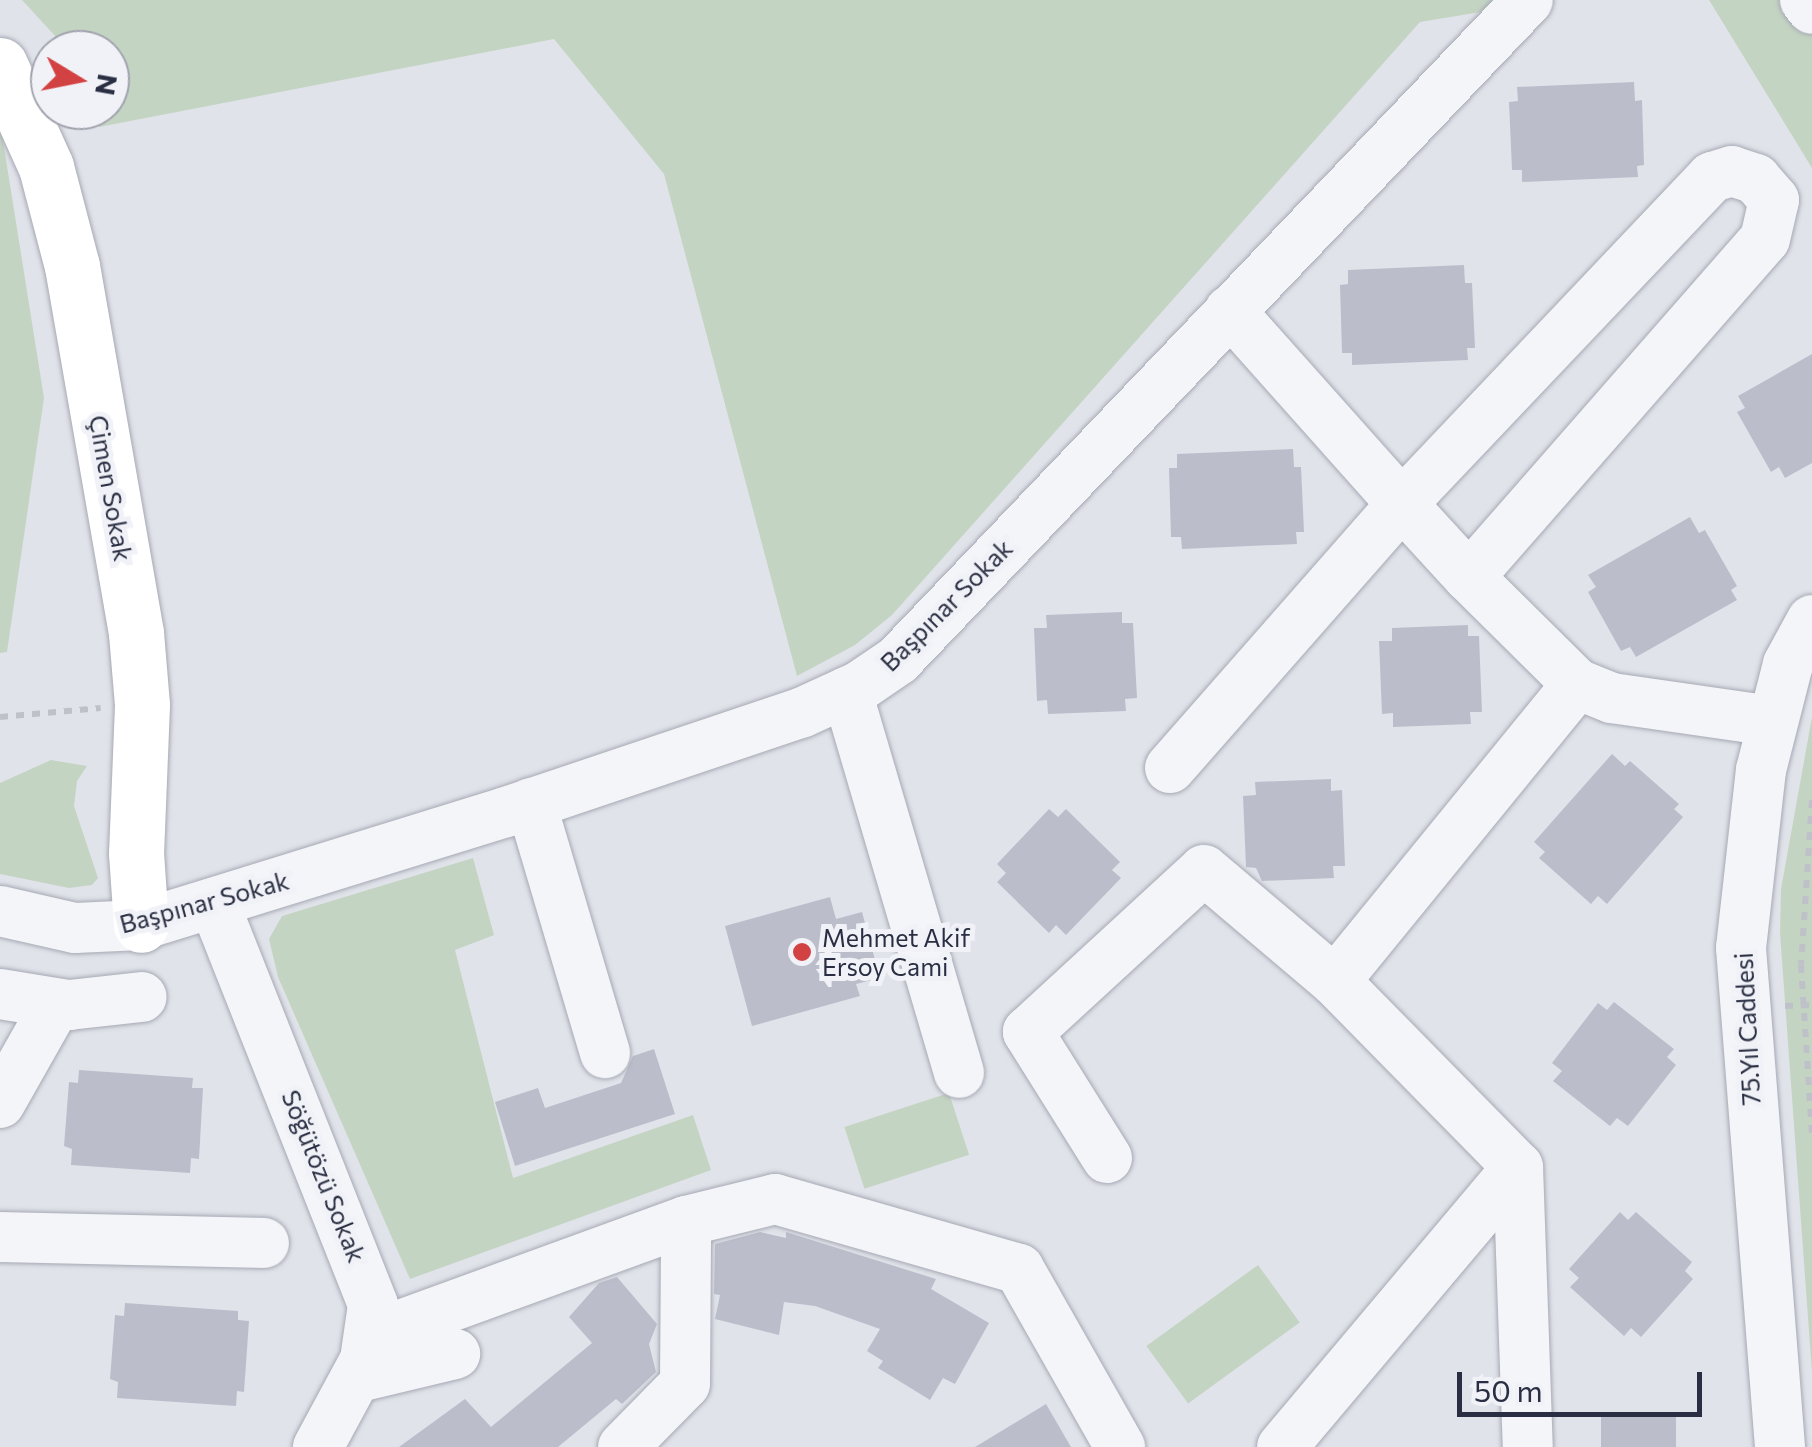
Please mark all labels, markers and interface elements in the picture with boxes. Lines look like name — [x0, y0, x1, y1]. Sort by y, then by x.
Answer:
north arrow — [30, 30, 130, 130]
text: N — [89, 72, 126, 98]
street label: Çimen Sokak — [83, 413, 139, 563]
street label: Başpınar Sokak — [874, 533, 1018, 677]
street label: Başpınar Sokak — [116, 865, 292, 939]
place label: Mehmet Akif Ersoy Cami — [822, 923, 970, 982]
marker: Mehmet Akif Ersoy Cami — [791, 941, 813, 963]
street label: 75.Yıl Caddesi — [1728, 952, 1766, 1106]
street label: Söğütözü Sokak — [276, 1086, 372, 1266]
scale bar — [1462, 1352, 1707, 1414]
text: 50 m — [1474, 1371, 1543, 1408]

